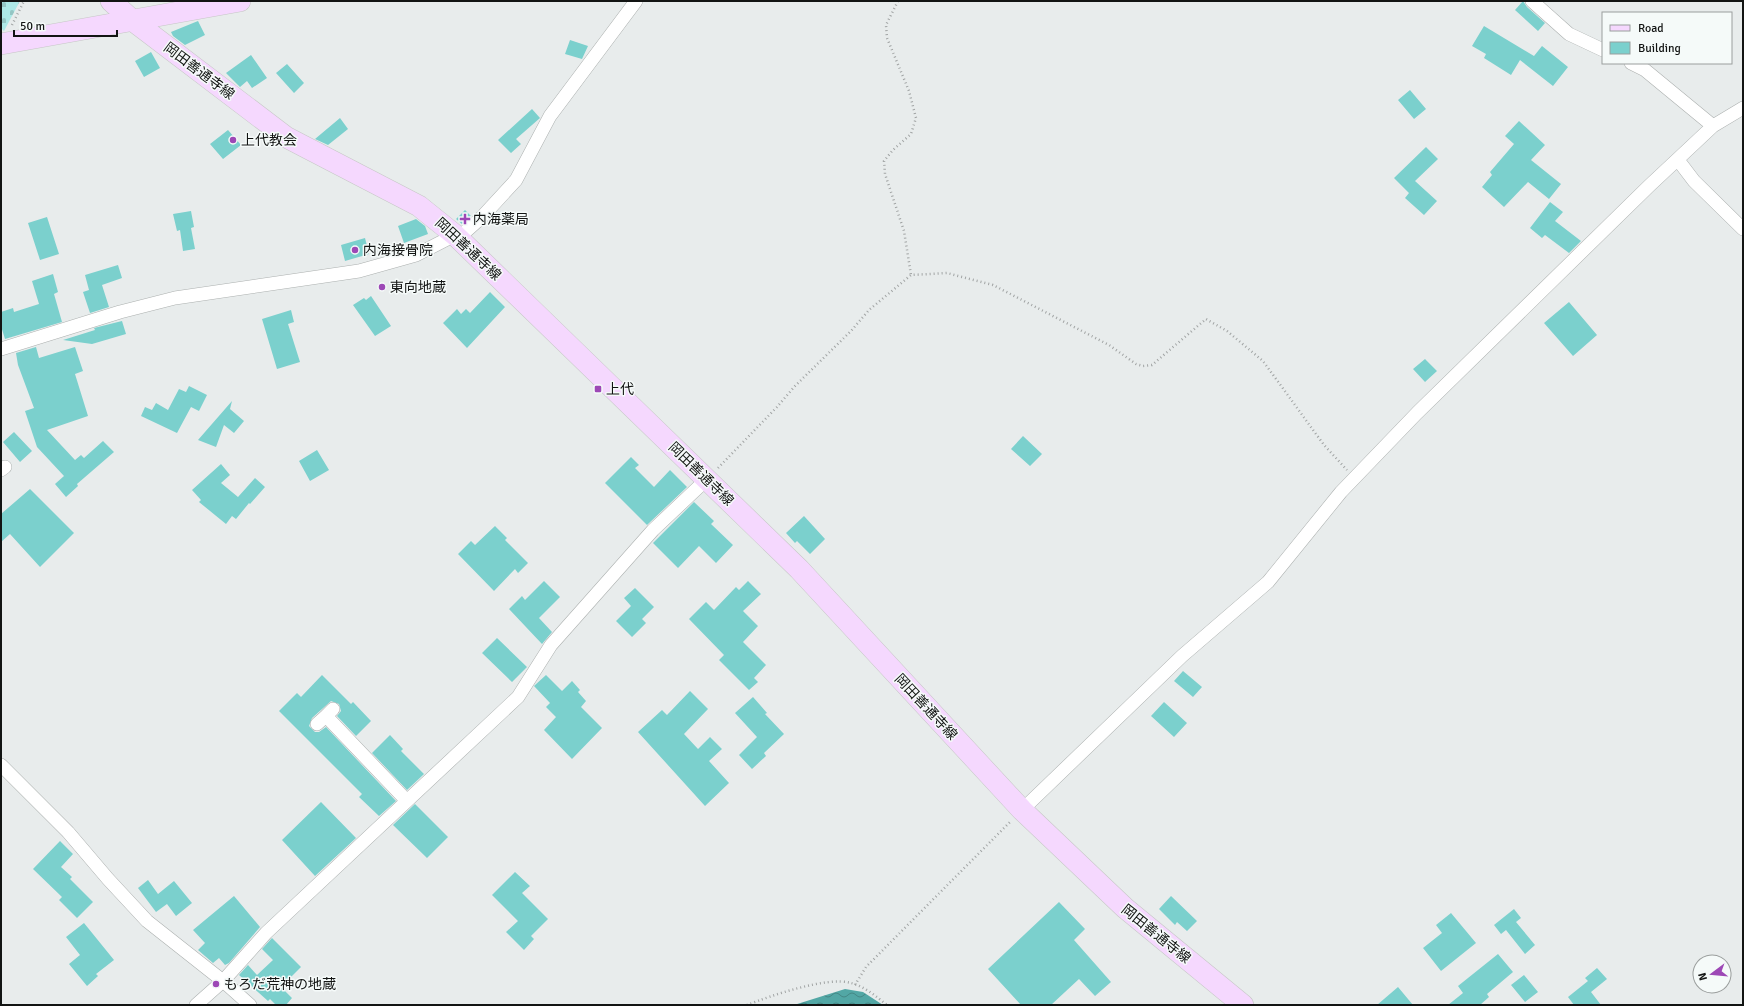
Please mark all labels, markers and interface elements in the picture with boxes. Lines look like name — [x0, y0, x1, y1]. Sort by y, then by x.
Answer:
scale bar — [14, 12, 117, 38]
legend — [1602, 12, 1732, 64]
text: 50 m — [20, 19, 45, 34]
text: Road — [1638, 21, 1664, 36]
street label: 岡田善通寺線 — [160, 39, 238, 103]
text: Building — [1638, 41, 1681, 56]
place label: 上代教会 — [241, 132, 297, 149]
marker: 上代教会 — [228, 135, 238, 145]
place label: 内海薬局 — [473, 211, 529, 228]
street label: 岡田善通寺線 — [431, 214, 505, 284]
marker: 内海薬局 — [460, 214, 470, 224]
place label: 内海接骨院 — [363, 242, 433, 259]
marker: 内海接骨院 — [350, 245, 360, 255]
place label: 東向地蔵 — [390, 279, 446, 296]
marker: 東向地蔵 — [377, 282, 387, 292]
place label: 上代 — [606, 381, 634, 398]
marker: 上代 — [593, 384, 603, 394]
street label: 岡田善通寺線 — [665, 439, 737, 509]
street label: 岡田善通寺線 — [891, 670, 961, 744]
street label: 岡田善通寺線 — [1118, 901, 1194, 967]
north arrow — [1692, 954, 1732, 994]
text: N — [1696, 971, 1710, 982]
place label: もろだ荒神の地蔵 — [224, 976, 336, 993]
marker: もろだ荒神の地蔵 — [211, 979, 221, 989]

